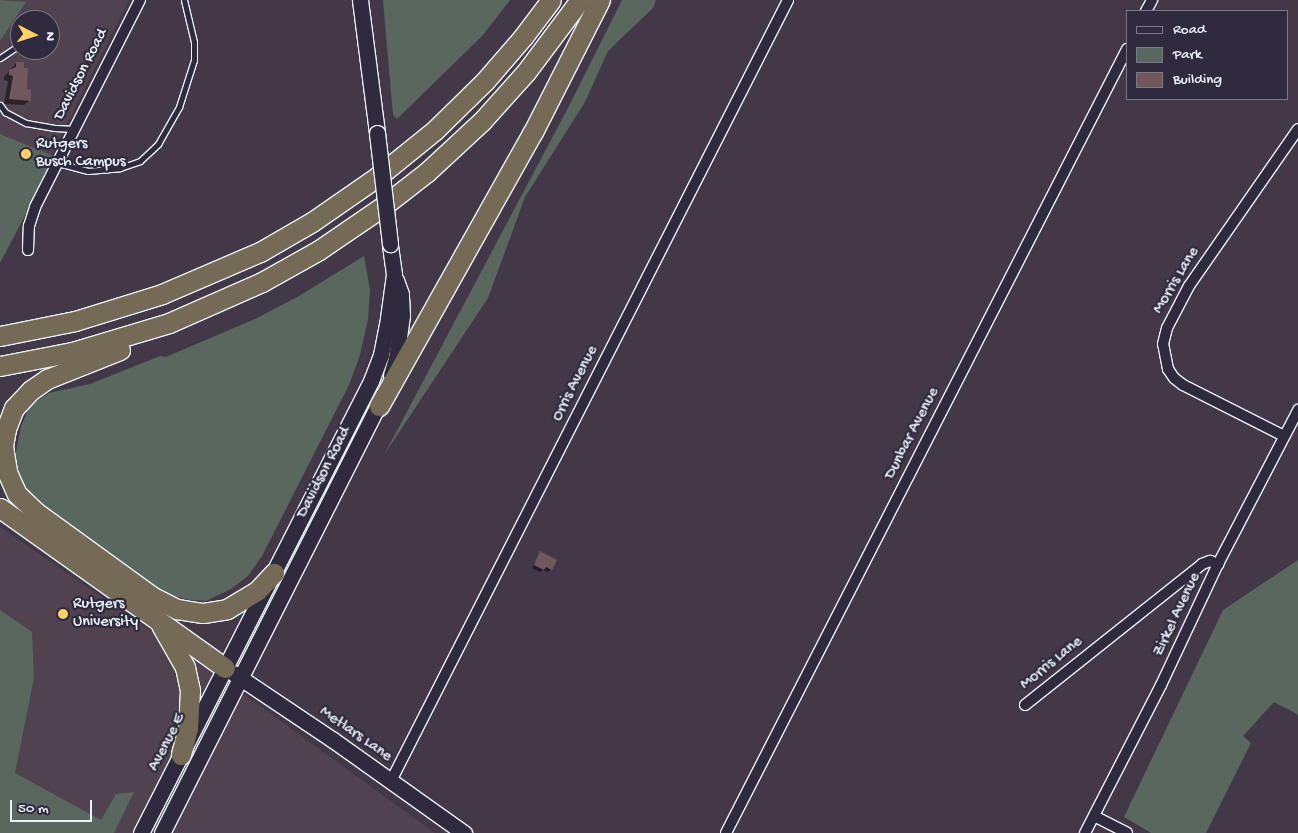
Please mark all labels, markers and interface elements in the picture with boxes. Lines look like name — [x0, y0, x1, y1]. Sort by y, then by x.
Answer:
north arrow — [10, 10, 60, 60]
legend — [1126, 10, 1288, 100]
text: Road — [1173, 21, 1206, 39]
street label: Davidson Road — [51, 26, 113, 124]
text: N — [41, 31, 58, 42]
text: Park — [1173, 46, 1202, 64]
text: Building — [1173, 71, 1222, 89]
place label: Rutgers Busch Campus — [36, 135, 126, 173]
marker: Rutgers Busch Campus — [20, 148, 32, 160]
street label: Morris Lane — [1150, 244, 1204, 318]
street label: Orris Avenue — [549, 343, 603, 425]
street label: Dunbar Avenue — [882, 385, 944, 483]
street label: Davidson Road — [294, 424, 356, 522]
street label: Zirkel Avenue — [1150, 570, 1206, 660]
place label: Rutgers University — [73, 595, 138, 633]
marker: Rutgers University — [57, 608, 69, 620]
street label: Morris Lane — [1017, 633, 1087, 695]
street label: Metlars Lane — [315, 703, 395, 767]
street label: Avenue E — [145, 711, 191, 775]
scale bar — [12, 790, 95, 822]
text: 50 m — [18, 800, 49, 818]

